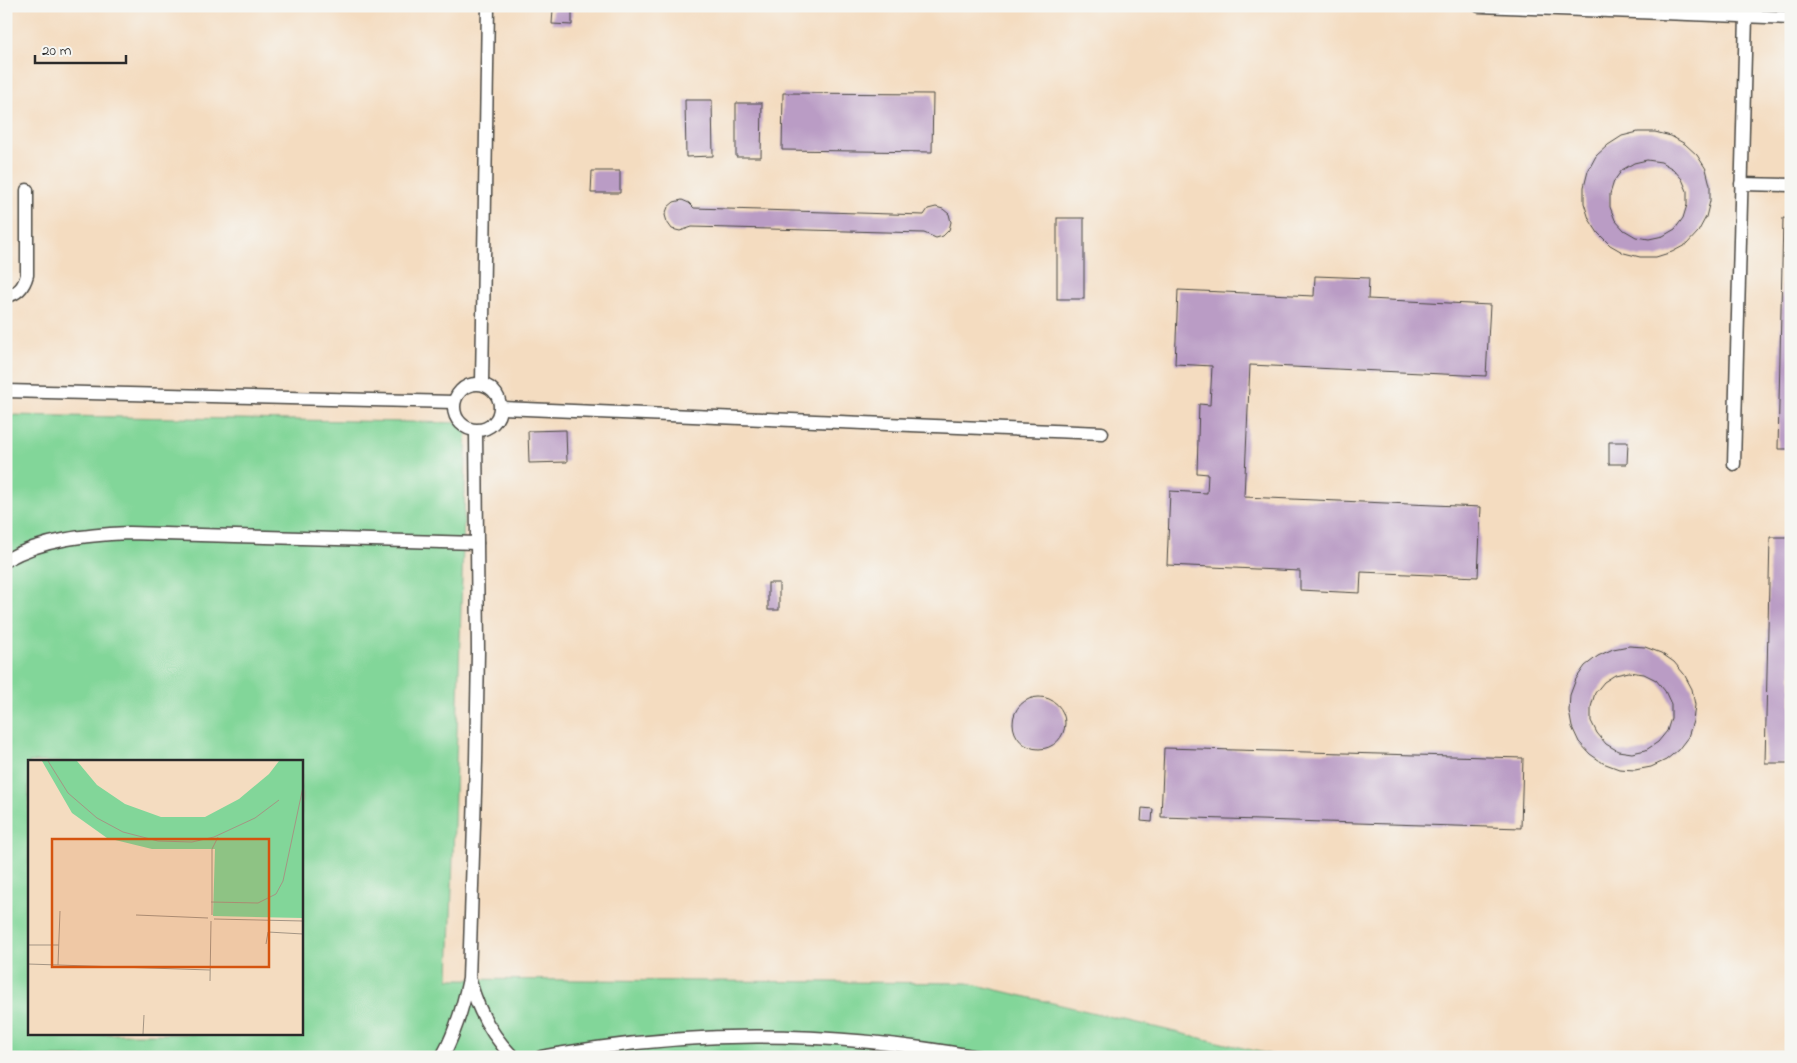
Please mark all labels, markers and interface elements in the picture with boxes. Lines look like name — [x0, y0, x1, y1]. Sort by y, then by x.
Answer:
scale bar — [35, 32, 126, 64]
text: 20 m — [42, 40, 72, 62]
inset map — [28, 760, 302, 1036]

